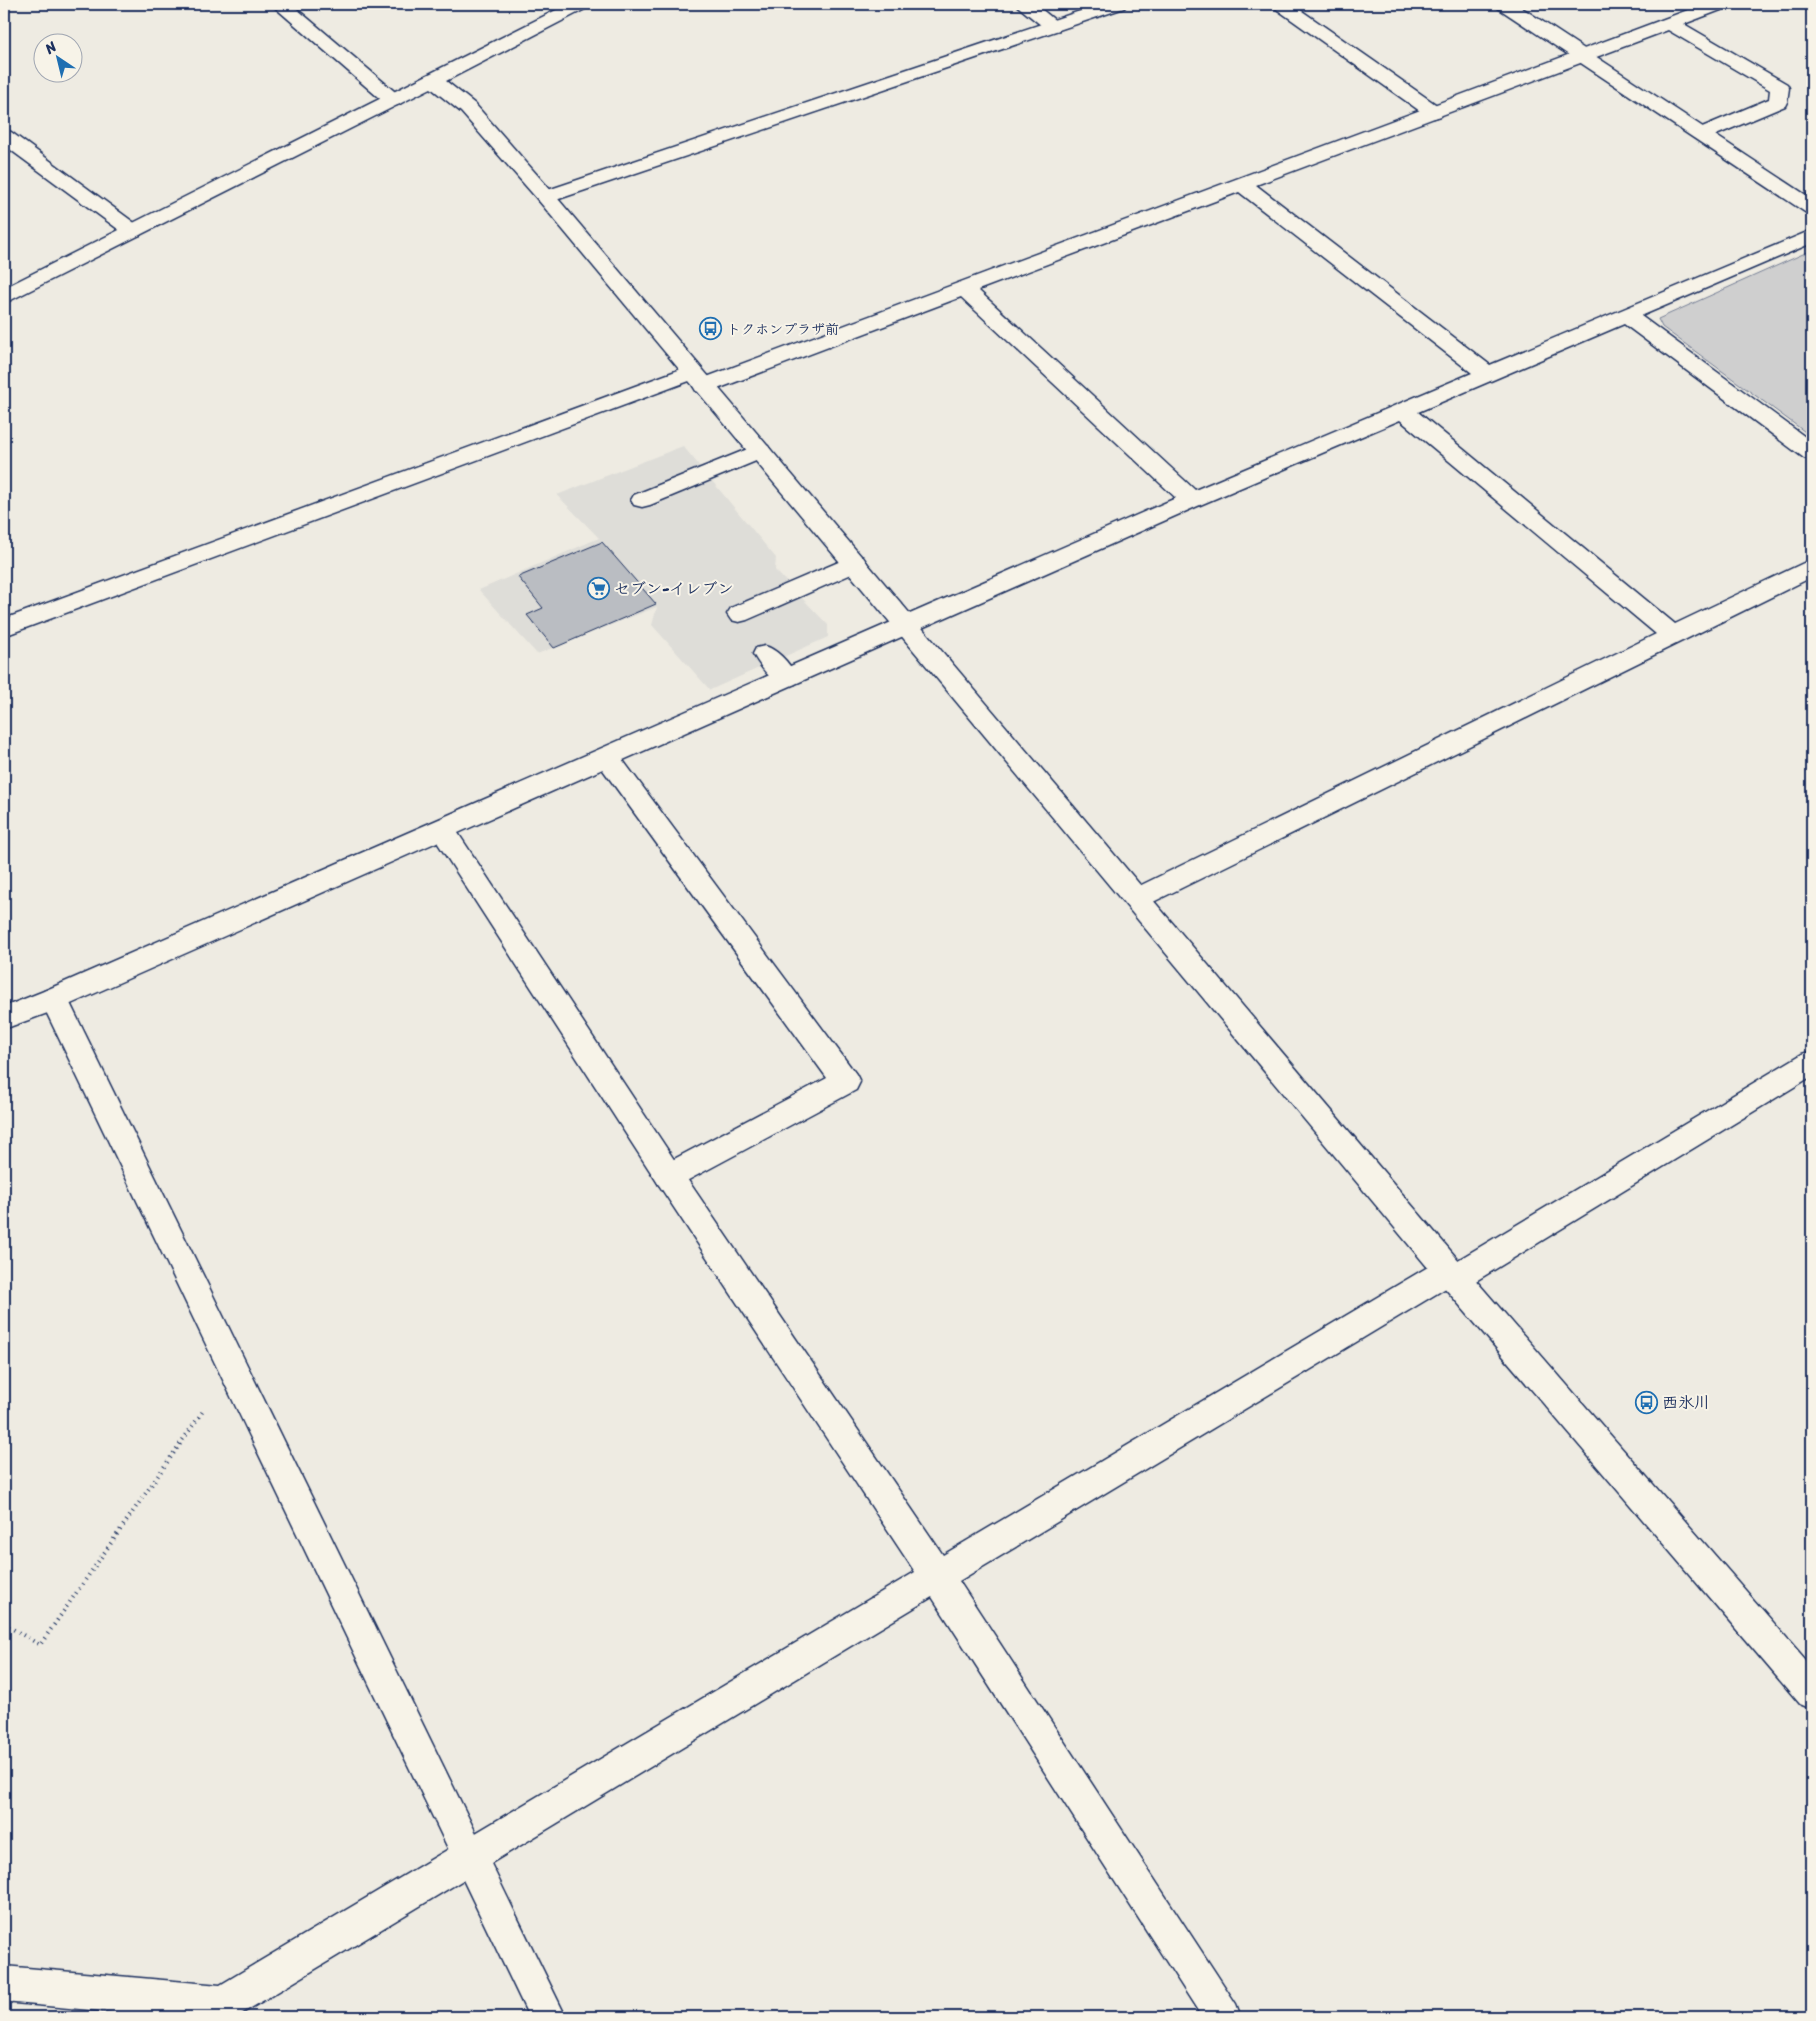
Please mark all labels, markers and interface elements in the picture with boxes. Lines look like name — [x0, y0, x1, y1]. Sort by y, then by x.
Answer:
north arrow — [32, 32, 82, 82]
text: N — [39, 35, 62, 61]
bus stop icon: トクホンプラザ前 — [699, 317, 723, 341]
place label: トクホンプラザ前 — [727, 317, 839, 342]
place label: セブン-イレブン — [614, 574, 733, 603]
supermarket icon: セブン-イレブン — [586, 576, 610, 600]
place label: 西氷川 — [1662, 1388, 1710, 1417]
bus stop icon: 西氷川 — [1634, 1390, 1658, 1414]

